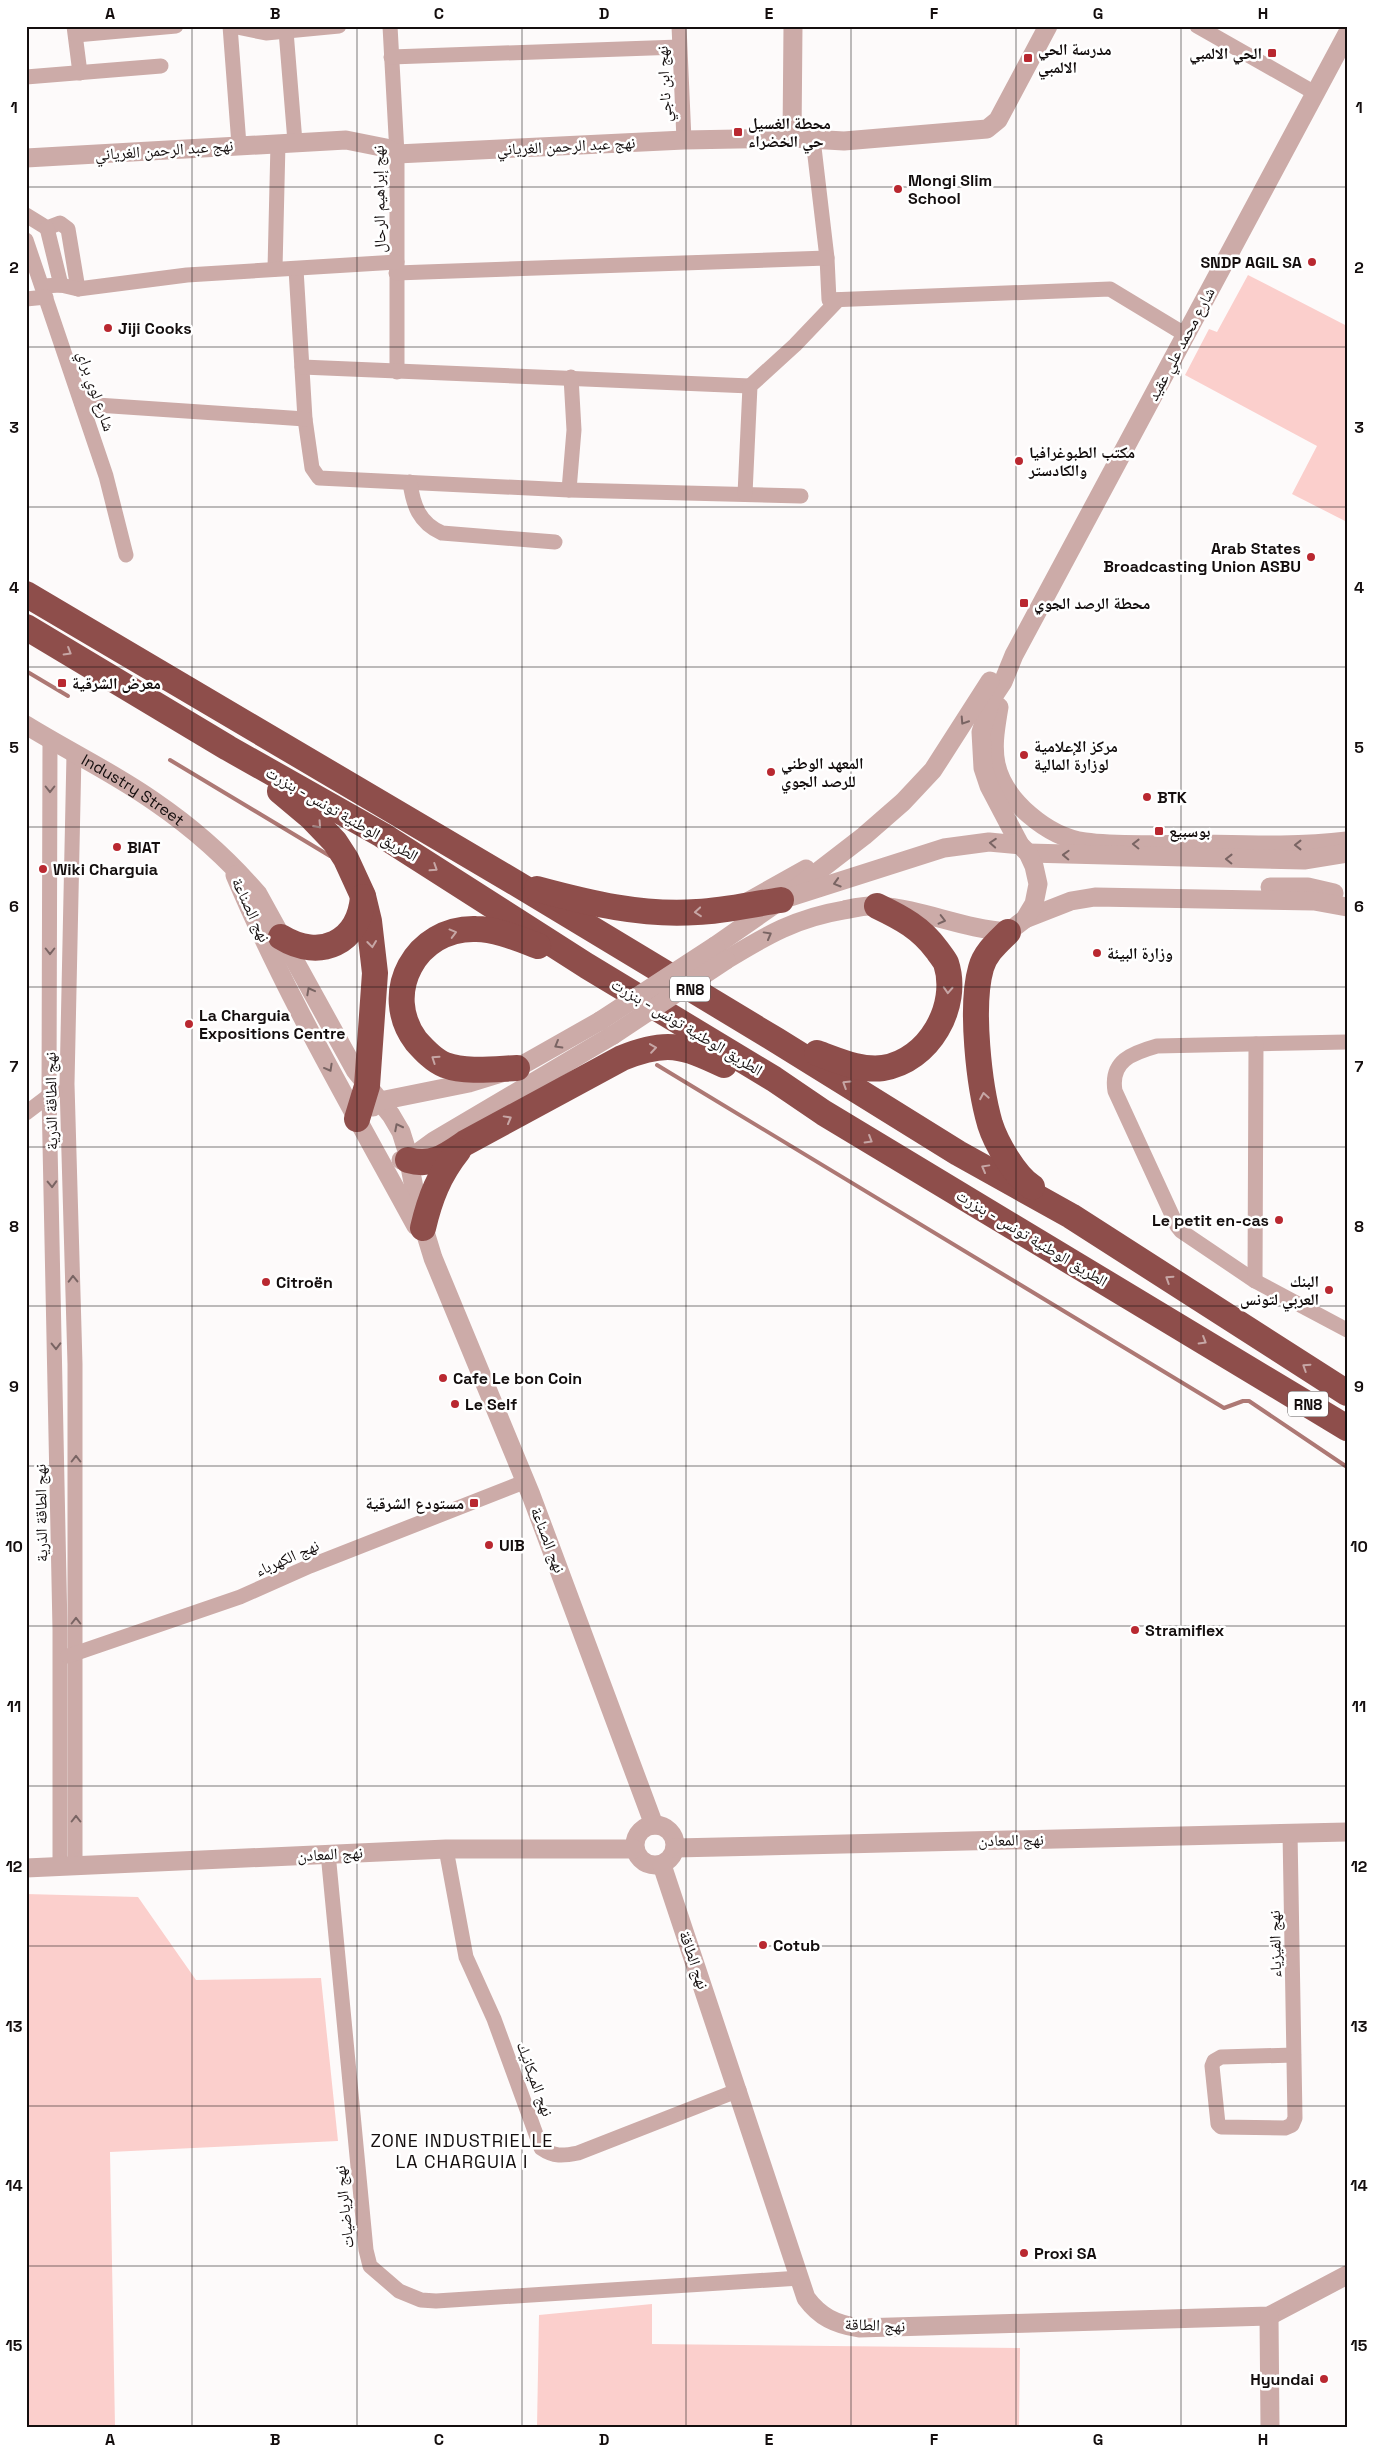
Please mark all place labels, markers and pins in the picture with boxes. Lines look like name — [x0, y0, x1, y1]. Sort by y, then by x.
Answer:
place label: مدرسة الحي الالمبي — [1038, 39, 1112, 79]
place label: الحي الالمبي — [1189, 43, 1262, 65]
marker: الحي الالمبي — [1266, 47, 1278, 59]
marker: مدرسة الحي الالمبي — [1022, 52, 1034, 64]
place label: محطة الغسيل حي الخضراء — [748, 113, 831, 153]
marker: محطة الغسيل حي الخضراء — [732, 126, 744, 138]
place label: Mongi Slim School — [908, 170, 992, 209]
marker: Mongi Slim School — [892, 183, 904, 195]
place label: SNDP AGIL SA — [1200, 252, 1302, 273]
marker: SNDP AGIL SA — [1306, 256, 1318, 268]
place label: Jiji Cooks — [118, 318, 192, 339]
marker: Jiji Cooks — [102, 322, 114, 334]
place label: مكتب الطبوغرافيا والكادستر — [1028, 442, 1135, 481]
marker: مكتب الطبوغرافيا والكادستر — [1013, 455, 1025, 467]
place label: Arab States Broadcasting Union ASBU — [1103, 538, 1301, 577]
marker: Arab States Broadcasting Union ASBU — [1305, 551, 1317, 563]
place label: محطة الرصد الجوي — [1034, 593, 1150, 615]
marker: محطة الرصد الجوي — [1018, 597, 1030, 609]
place label: معرض الشرقية — [72, 673, 161, 694]
marker: معرض الشرقية — [56, 677, 68, 689]
place label: مركز الإعلامية لوزارة المالية — [1034, 736, 1118, 775]
marker: مركز الإعلامية لوزارة المالية — [1018, 749, 1030, 761]
place label: المعهد الوطني للرصد الجوي — [781, 753, 864, 793]
marker: المعهد الوطني للرصد الجوي — [765, 766, 777, 778]
place label: BTK — [1157, 787, 1187, 808]
marker: BTK — [1141, 791, 1153, 803]
place label: بوسبيع — [1169, 821, 1210, 842]
marker: بوسبيع — [1153, 825, 1165, 837]
place label: BIAT — [127, 837, 161, 858]
marker: BIAT — [111, 841, 123, 853]
place label: Wiki Charguia — [53, 859, 158, 880]
marker: Wiki Charguia — [37, 863, 49, 875]
place label: وزارة البيئة — [1107, 943, 1173, 964]
marker: وزارة البيئة — [1091, 947, 1103, 959]
place label: La Charguia Expositions Centre — [199, 1005, 345, 1044]
marker: La Charguia Expositions Centre — [183, 1018, 195, 1030]
place label: Le petit en-cas — [1152, 1210, 1269, 1231]
marker: Le petit en-cas — [1273, 1214, 1285, 1226]
place label: البنك العربي لتونس — [1240, 1271, 1319, 1311]
place label: Citroën — [276, 1272, 333, 1293]
marker: Citroën — [260, 1276, 272, 1288]
marker: البنك العربي لتونس — [1323, 1284, 1335, 1296]
place label: Cafe Le bon Coin — [453, 1368, 582, 1389]
marker: Cafe Le bon Coin — [437, 1372, 449, 1384]
place label: Le Self — [465, 1394, 517, 1415]
marker: Le Self — [449, 1398, 461, 1410]
place label: مستودع الشرقية — [365, 1493, 464, 1514]
marker: مستودع الشرقية — [468, 1497, 480, 1509]
place label: UIB — [499, 1535, 525, 1556]
marker: UIB — [483, 1539, 495, 1551]
place label: Stramiflex — [1145, 1620, 1225, 1641]
marker: Stramiflex — [1129, 1624, 1141, 1636]
place label: Cotub — [773, 1935, 820, 1956]
marker: Cotub — [757, 1939, 769, 1951]
place label: Proxi SA — [1034, 2243, 1097, 2264]
marker: Proxi SA — [1018, 2247, 1030, 2259]
place label: Hyundai — [1250, 2369, 1314, 2390]
marker: Hyundai — [1318, 2373, 1330, 2385]

